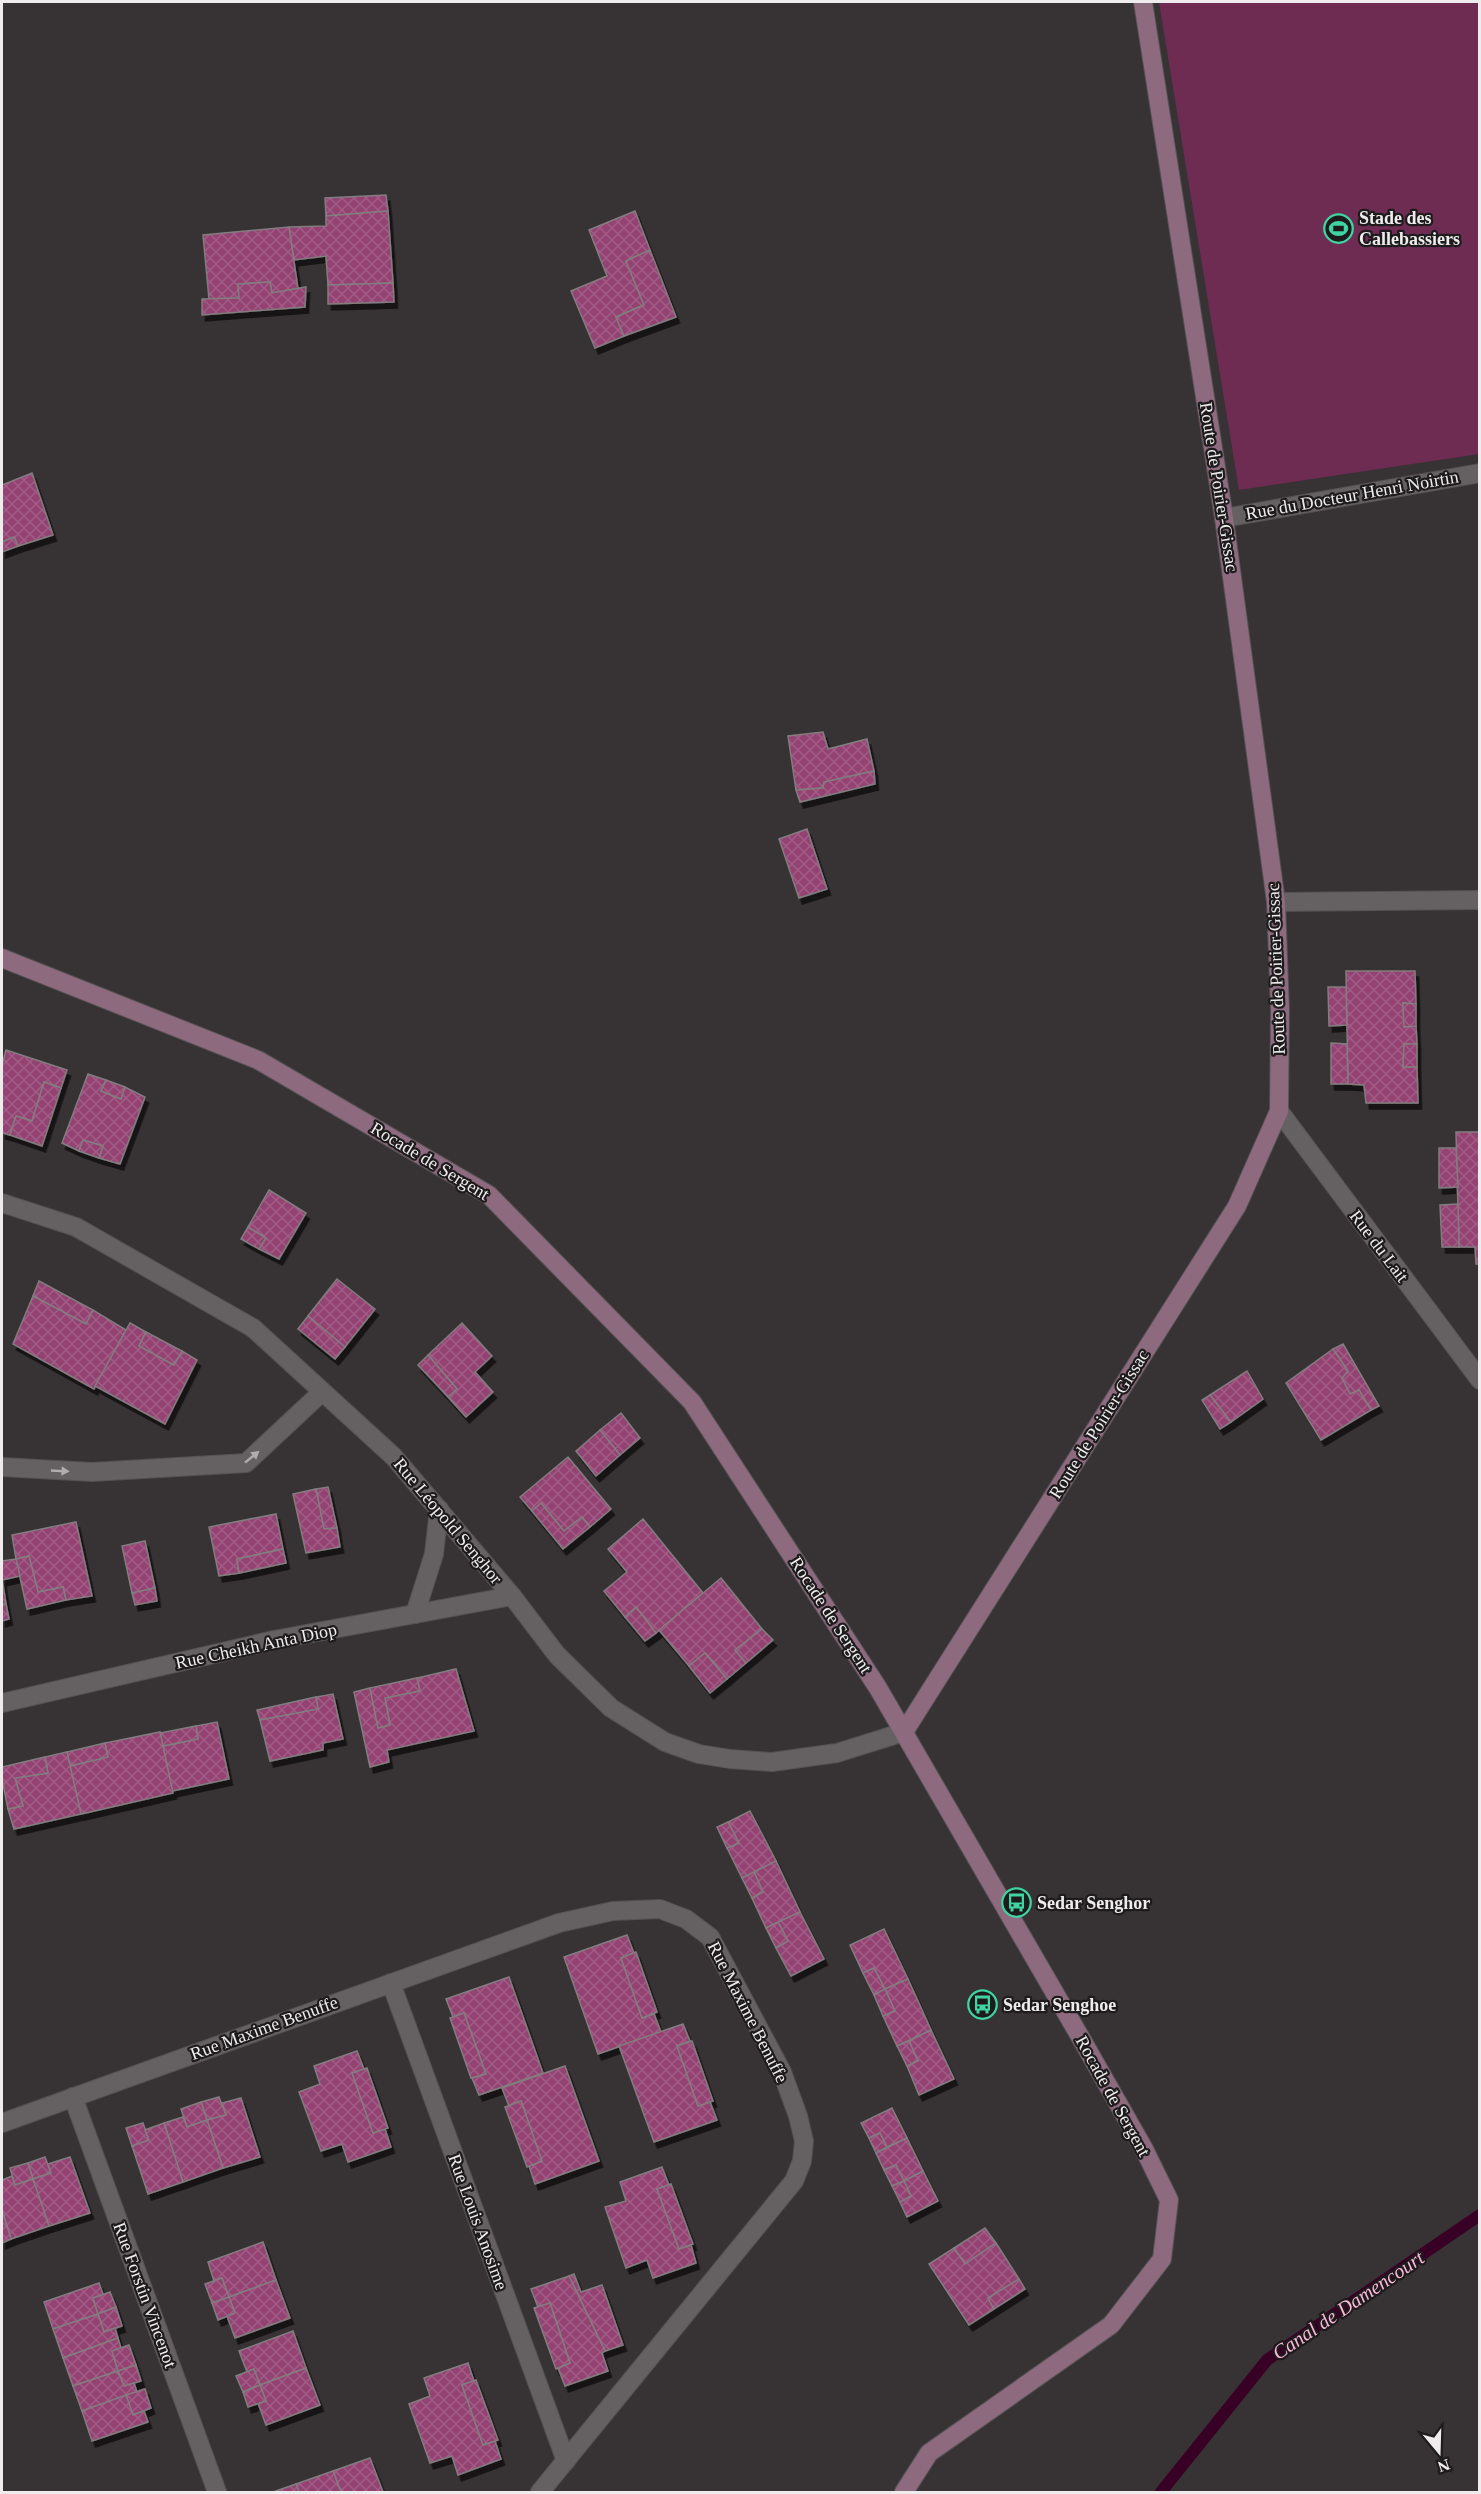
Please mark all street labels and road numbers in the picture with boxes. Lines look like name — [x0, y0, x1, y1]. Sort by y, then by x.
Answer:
street label: Route de Poirier-Gissac — [1196, 401, 1242, 573]
street label: Rue du Docteur Henri Noirtin — [1244, 466, 1460, 524]
street label: Route de Poirier-Gissac — [1263, 883, 1289, 1055]
street label: Rocade de Sergent — [367, 1118, 493, 1204]
street label: Rue du Lait — [1345, 1206, 1413, 1286]
street label: Route de Poirier-Gissac — [1045, 1346, 1153, 1502]
street label: Rue Léopold Senghor — [390, 1454, 506, 1588]
street label: Rocade de Sergent — [786, 1553, 876, 1677]
street label: Rue Cheikh Anta Diop — [173, 1619, 339, 1673]
street label: Rue Maxime Benuffe — [704, 1938, 792, 2086]
street label: Rue Maxime Benuffe — [187, 1992, 341, 2064]
street label: Rocade de Sergent — [1072, 2032, 1154, 2160]
street label: Rue Louis Anosime — [444, 2151, 512, 2293]
street label: Rue Forstin Vincenot — [109, 2219, 181, 2371]

